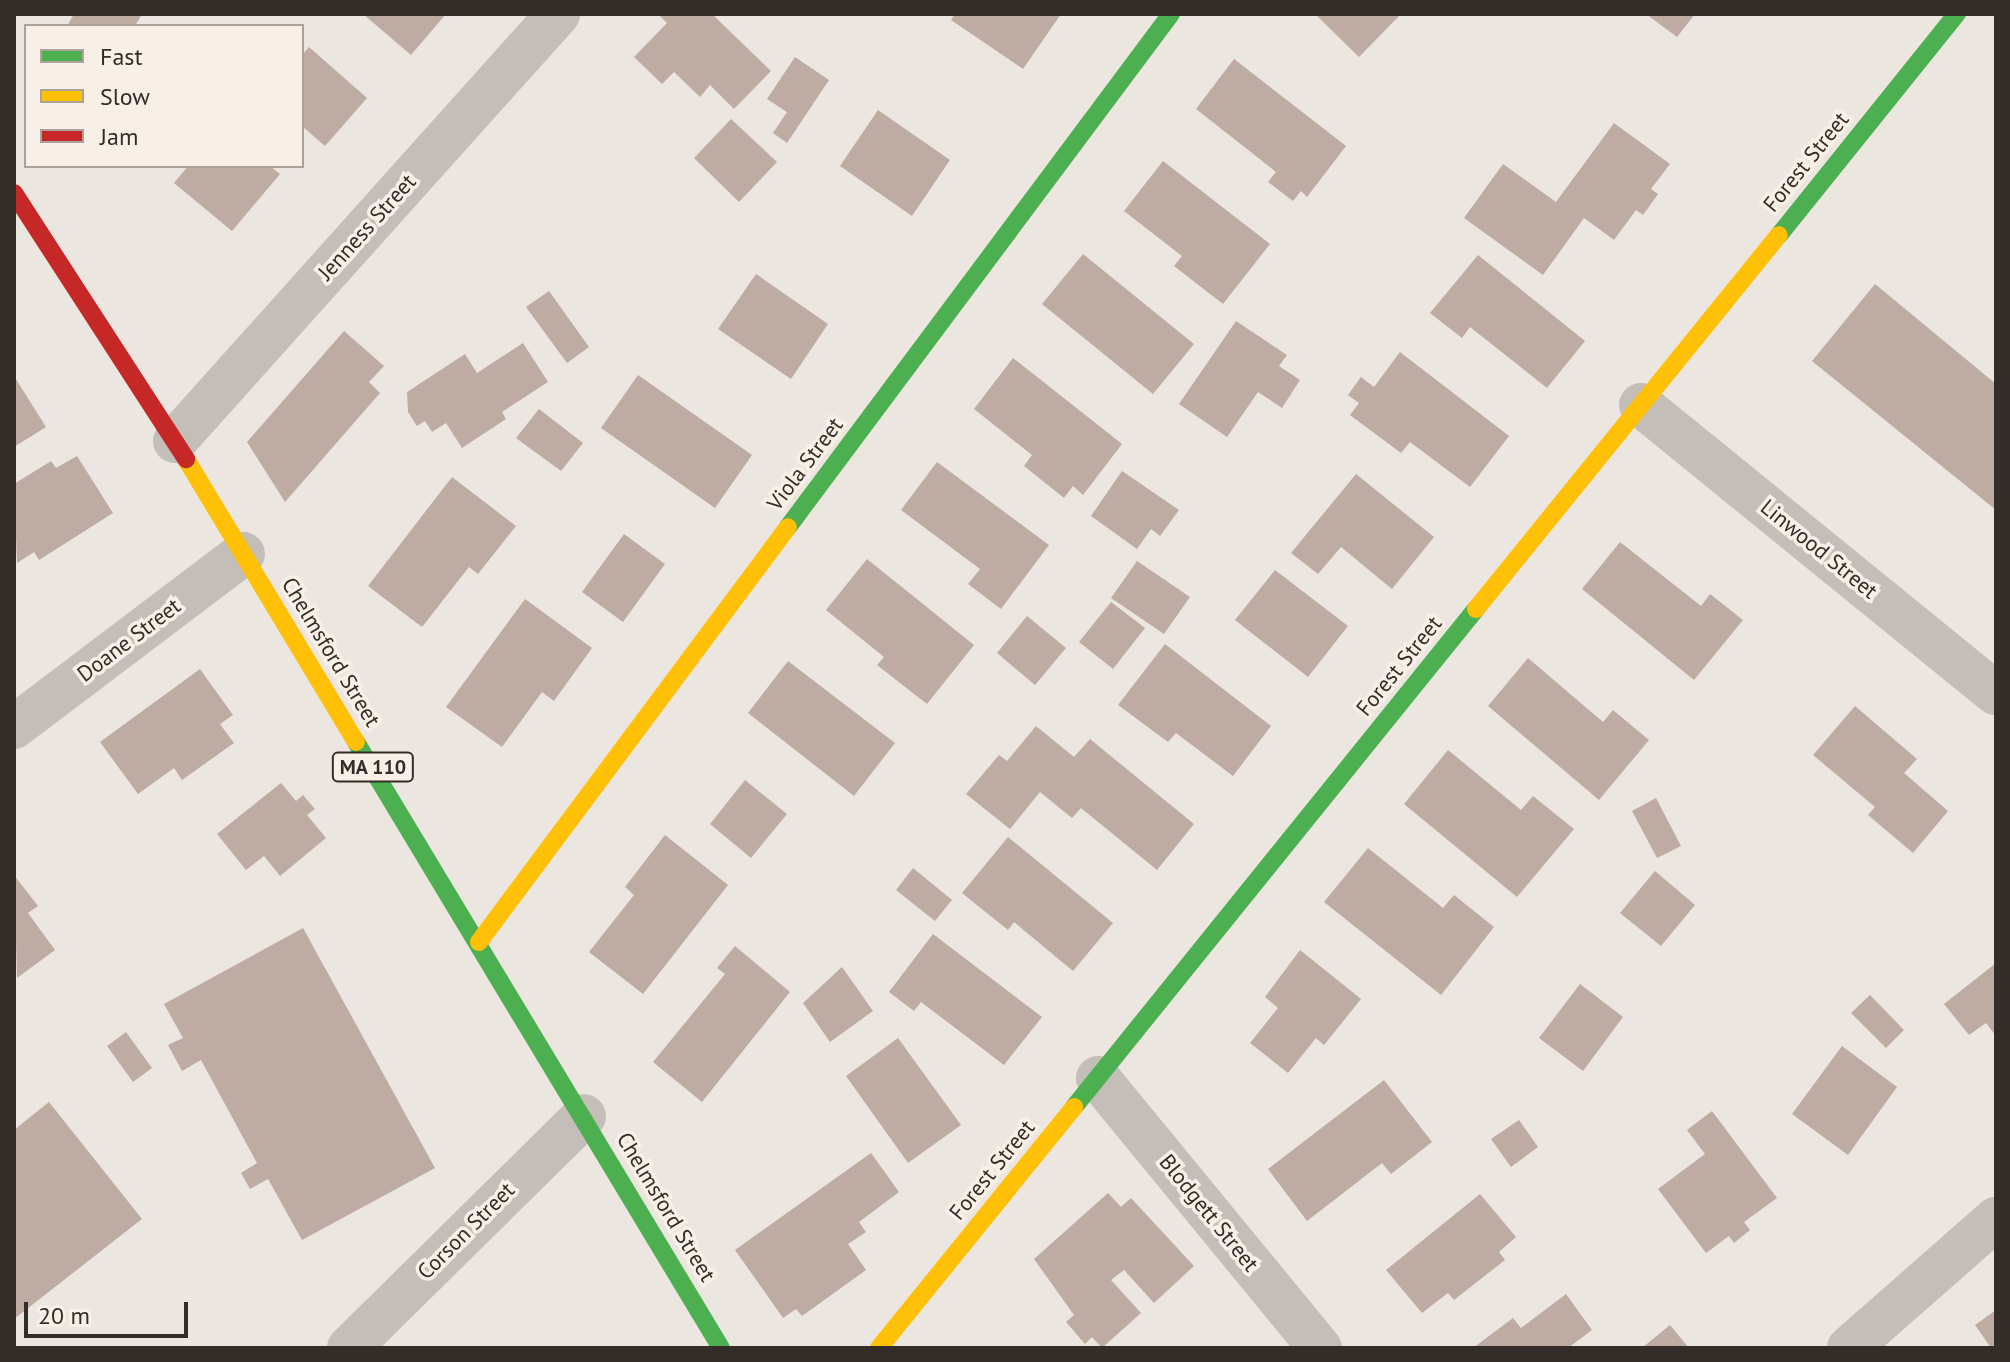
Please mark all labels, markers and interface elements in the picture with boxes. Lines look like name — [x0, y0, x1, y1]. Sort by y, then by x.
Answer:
legend — [24, 24, 304, 168]
text: Fast — [100, 41, 143, 72]
text: Slow — [100, 81, 150, 112]
street label: Forest Street — [1758, 107, 1854, 217]
text: Jam — [100, 121, 138, 152]
street label: Jenness Street — [313, 169, 421, 285]
street label: Viola Street — [761, 412, 849, 516]
street label: Linwood Street — [1755, 494, 1883, 604]
street label: Chelmsford Street — [276, 573, 386, 731]
street label: Doane Street — [72, 593, 186, 687]
street label: Forest Street — [1351, 611, 1447, 721]
road number: MA 110 — [331, 751, 415, 783]
street label: Forest Street — [944, 1115, 1040, 1225]
street label: Chelmsford Street — [611, 1128, 721, 1286]
street label: Blodgett Street — [1154, 1149, 1264, 1277]
street label: Corson Street — [412, 1177, 520, 1285]
scale bar — [28, 1286, 192, 1336]
text: 20 m — [38, 1300, 90, 1331]

